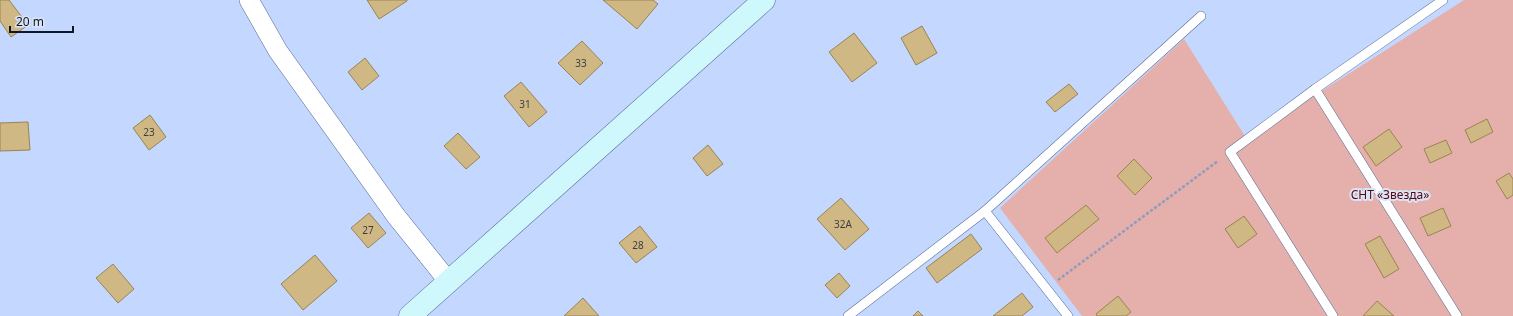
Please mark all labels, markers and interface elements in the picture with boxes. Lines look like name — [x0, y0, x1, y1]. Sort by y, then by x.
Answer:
scale bar — [10, 8, 73, 34]
text: 20 m — [16, 13, 44, 30]
house number: 33 — [575, 56, 587, 70]
house number: 31 — [519, 97, 531, 111]
house number: 23 — [143, 125, 155, 139]
park label: СНТ «Звезда» — [1351, 186, 1429, 203]
house number: 32А — [834, 217, 853, 231]
house number: 27 — [362, 223, 374, 237]
house number: 28 — [632, 238, 644, 252]

